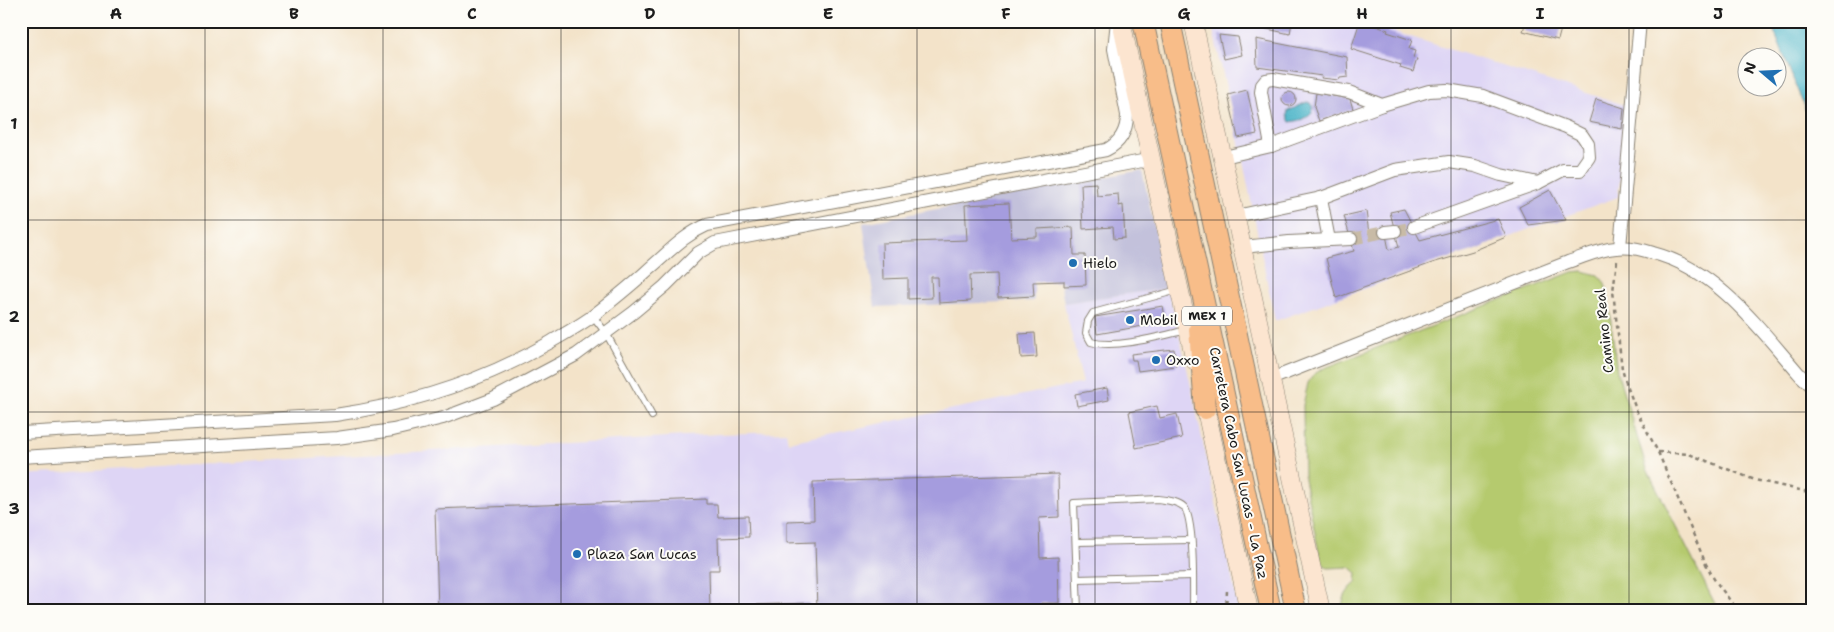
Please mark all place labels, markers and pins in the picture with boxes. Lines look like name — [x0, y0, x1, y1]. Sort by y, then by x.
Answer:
place label: Hielo — [1083, 254, 1117, 272]
marker: Hielo — [1067, 257, 1079, 269]
place label: Mobil — [1140, 311, 1179, 329]
marker: Mobil — [1124, 314, 1136, 326]
place label: Oxxo — [1166, 351, 1199, 369]
marker: Oxxo — [1150, 354, 1162, 366]
place label: Plaza San Lucas — [587, 545, 697, 563]
marker: Plaza San Lucas — [571, 548, 583, 560]

